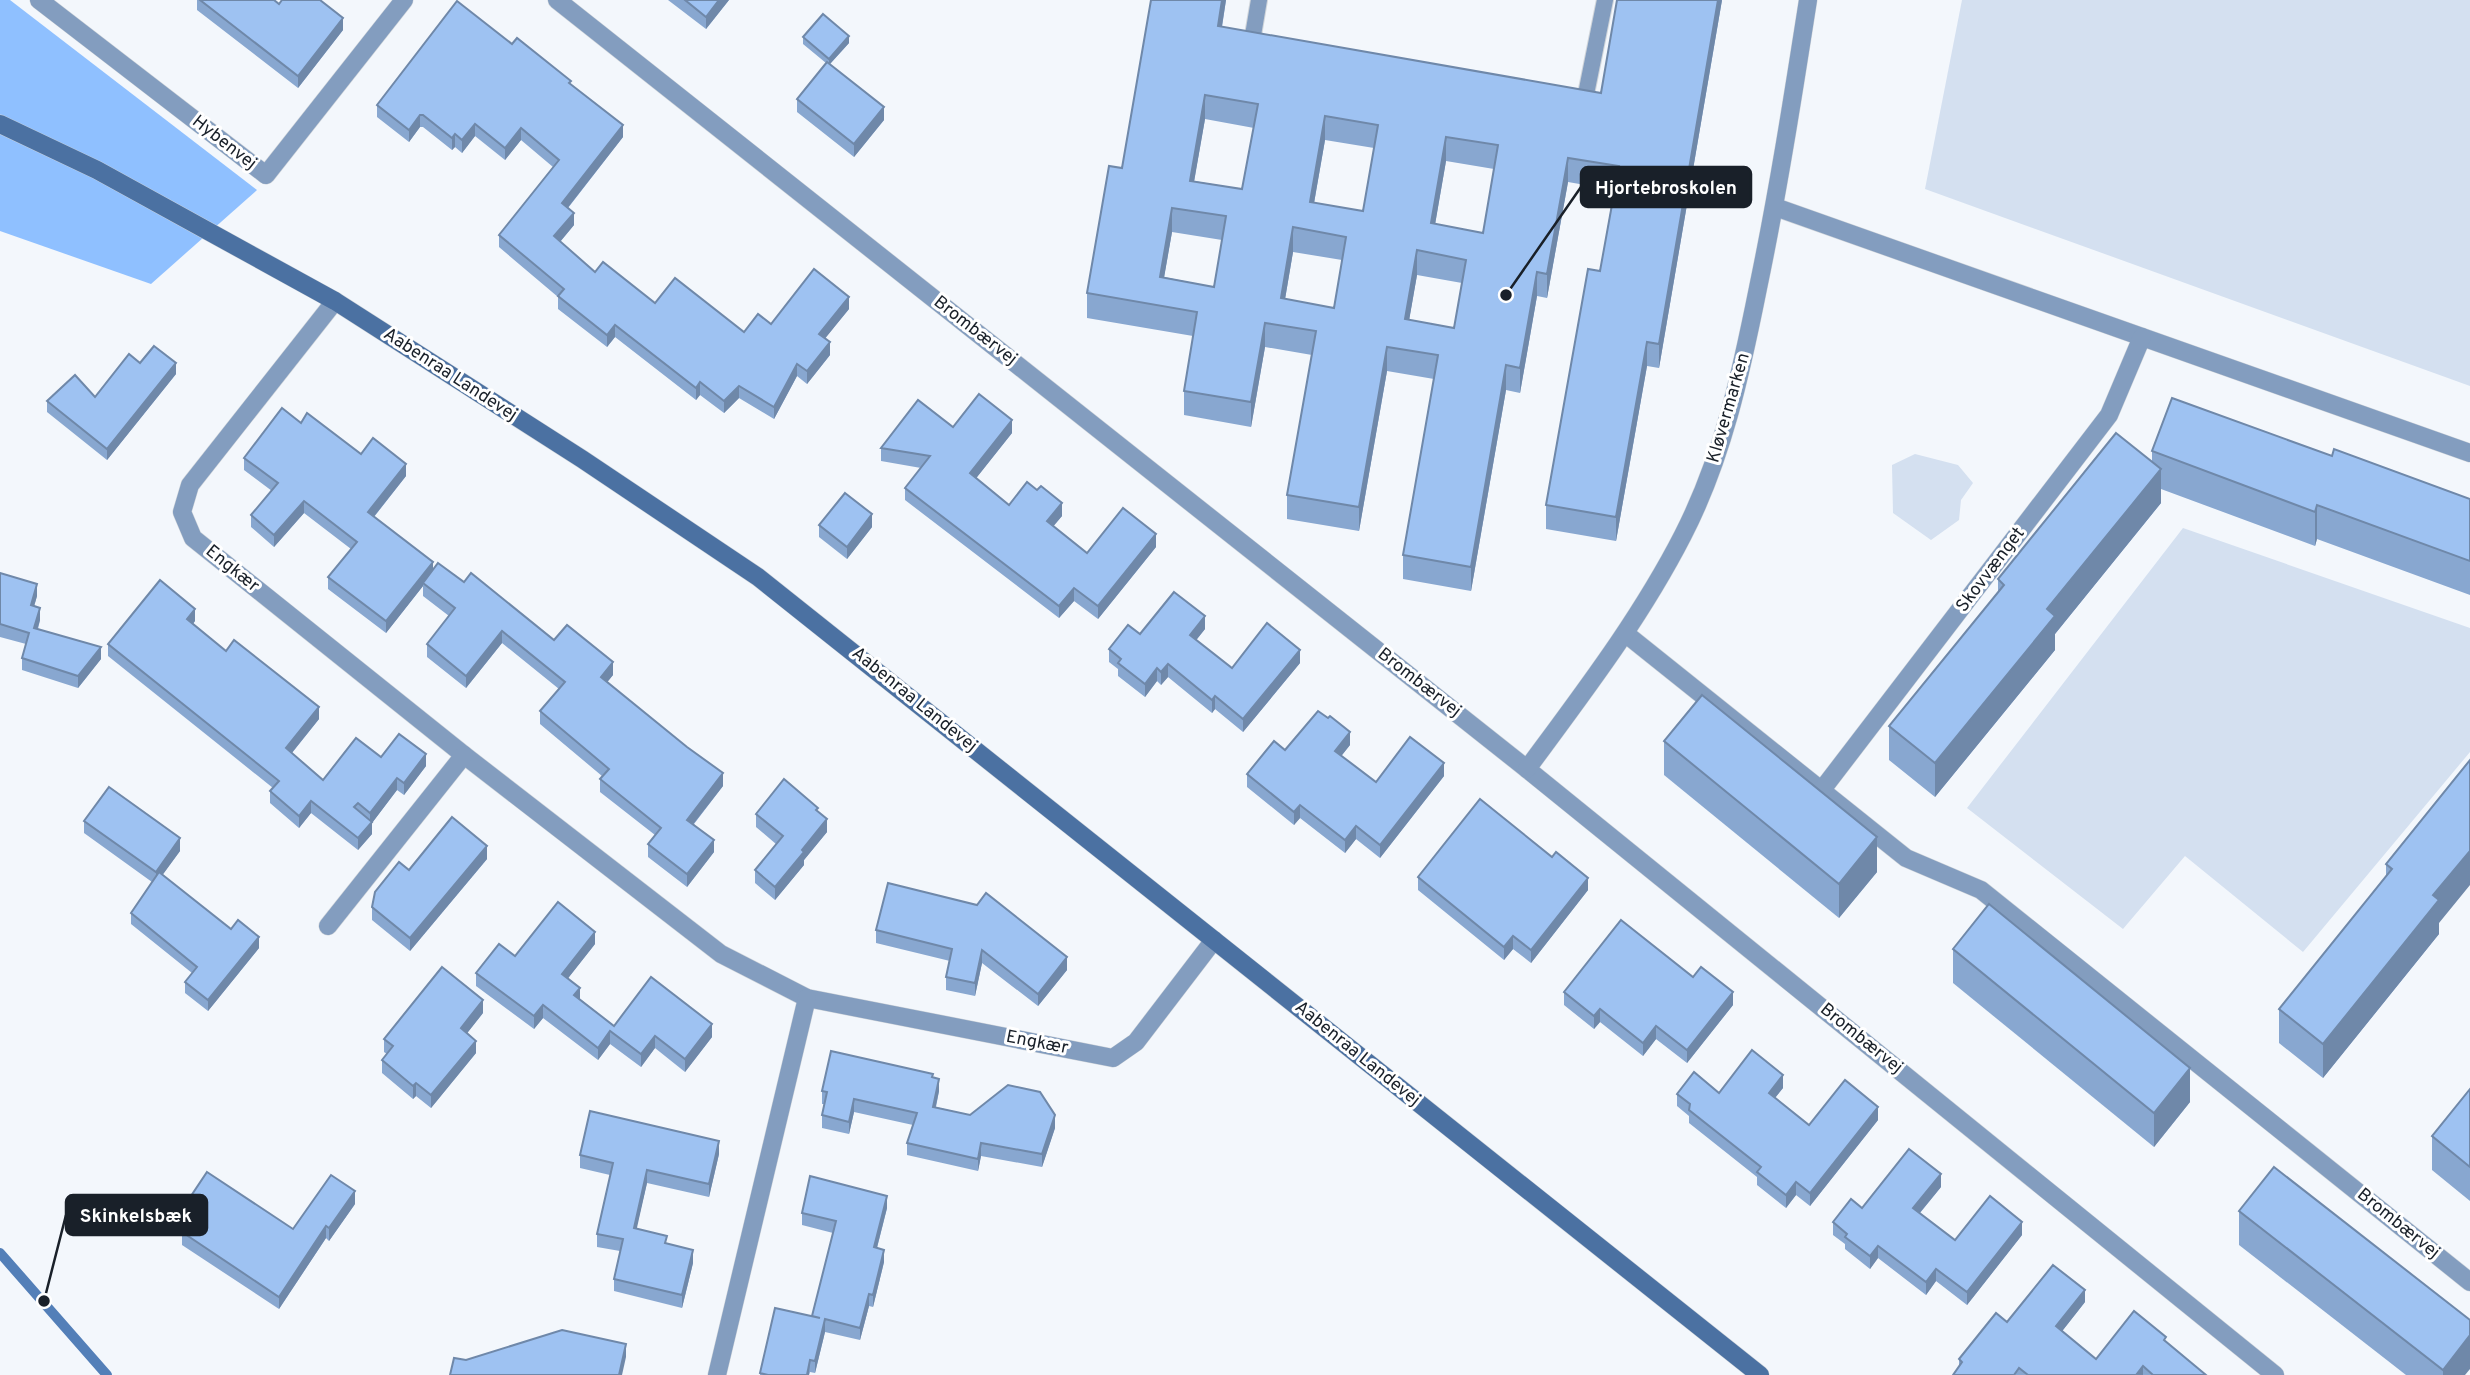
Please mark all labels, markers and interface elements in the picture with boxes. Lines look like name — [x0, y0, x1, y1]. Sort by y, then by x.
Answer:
street label: Hybenvej — [187, 111, 261, 175]
callout: Hjortebroskolen — [1581, 167, 1751, 207]
text: Hjortebroskolen — [1595, 177, 1737, 201]
street label: Brombærvej — [928, 291, 1022, 371]
street label: Aabenraa Landevej — [379, 323, 521, 427]
street label: Kløvermarken — [1702, 350, 1756, 466]
street label: Skovvænget — [1952, 523, 2030, 617]
street label: Engkær — [200, 540, 264, 598]
street label: Aabenraa Landevej — [846, 642, 982, 758]
street label: Brombærvej — [1372, 643, 1466, 723]
street label: Aabenraa Landevej — [1289, 996, 1425, 1112]
street label: Brombærvej — [1815, 999, 1907, 1079]
street label: Engkær — [1004, 1026, 1070, 1060]
street label: Brombærvej — [2352, 1184, 2444, 1264]
callout: Skinkelsbæk — [66, 1195, 207, 1235]
text: Skinkelsbæk — [80, 1205, 193, 1229]

